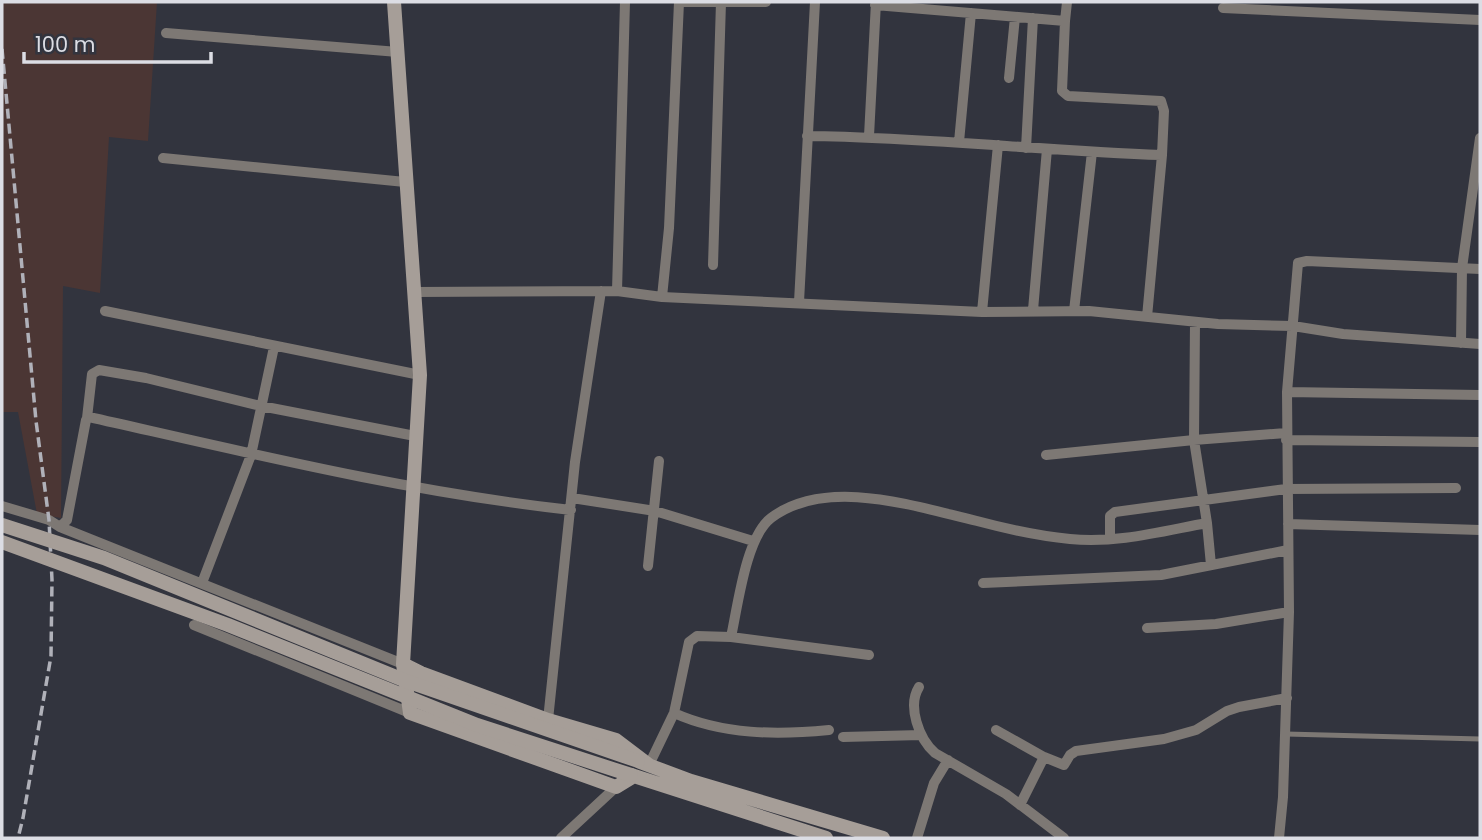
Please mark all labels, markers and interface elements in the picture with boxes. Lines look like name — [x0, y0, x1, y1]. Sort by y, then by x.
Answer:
scale bar — [24, 21, 212, 65]
text: 100 m — [35, 30, 95, 59]

